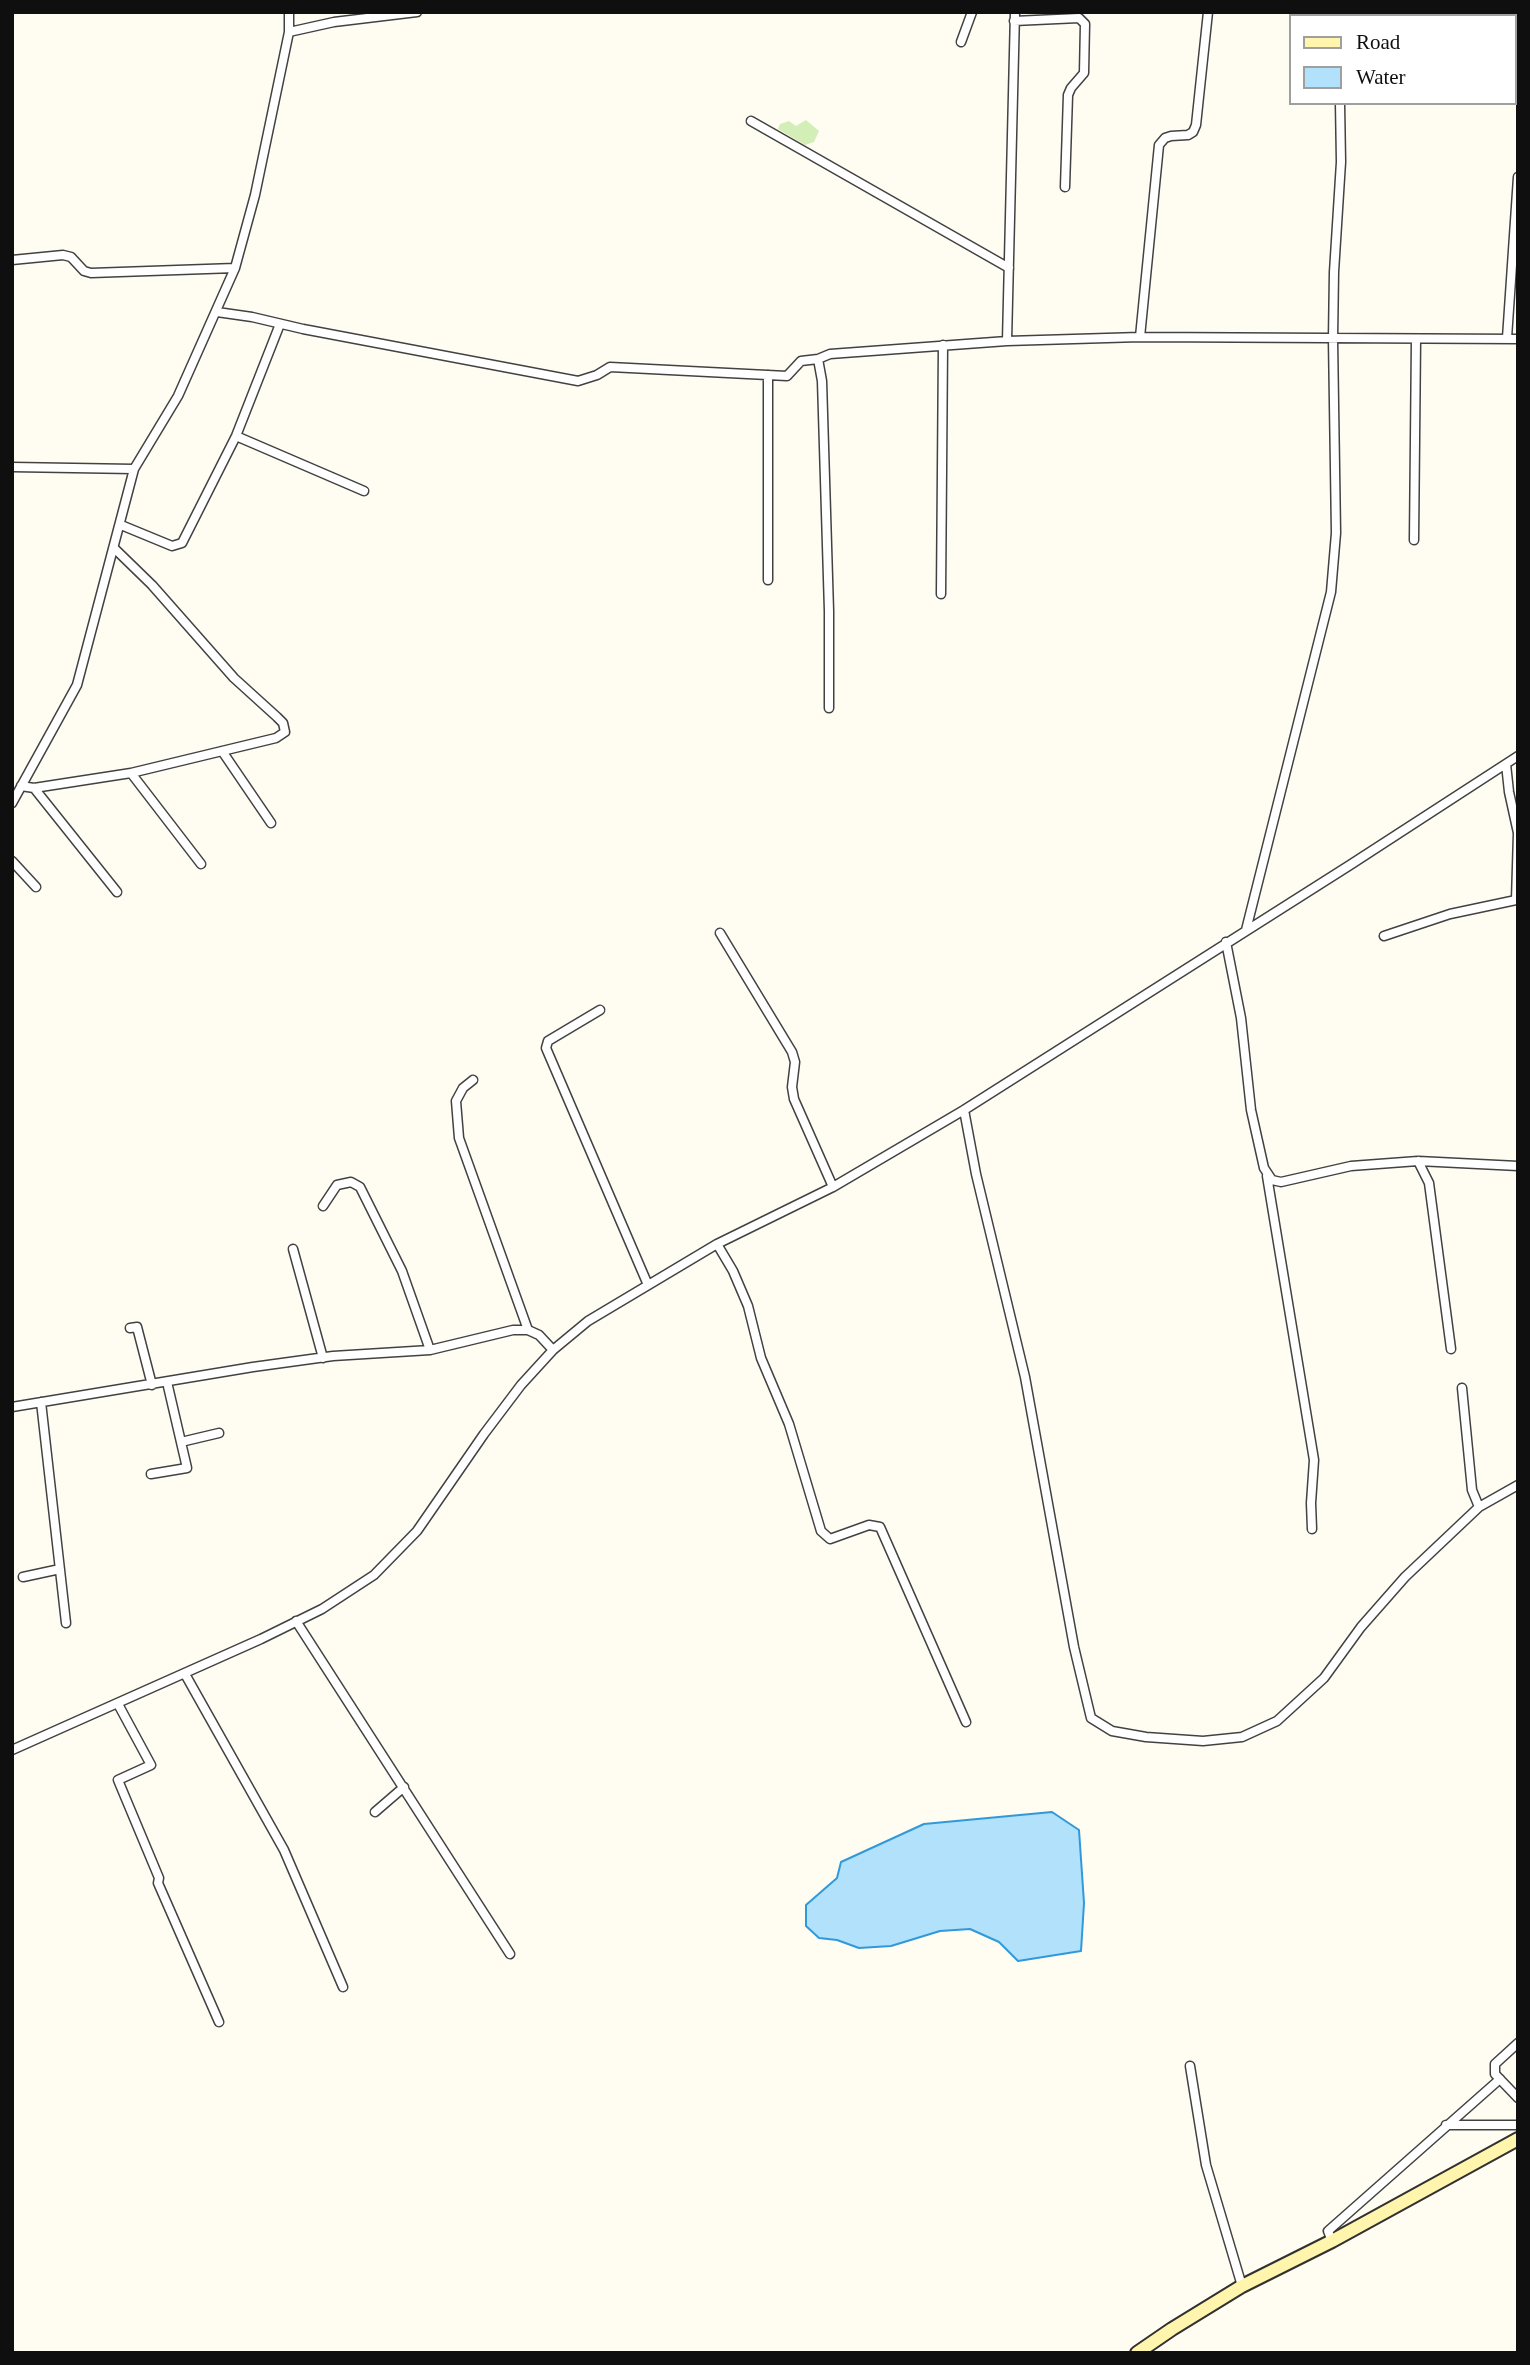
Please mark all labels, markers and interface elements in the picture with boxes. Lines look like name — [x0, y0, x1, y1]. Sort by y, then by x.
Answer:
legend — [1288, 14, 1516, 105]
text: Road — [1356, 30, 1400, 54]
text: Water — [1356, 65, 1406, 89]

